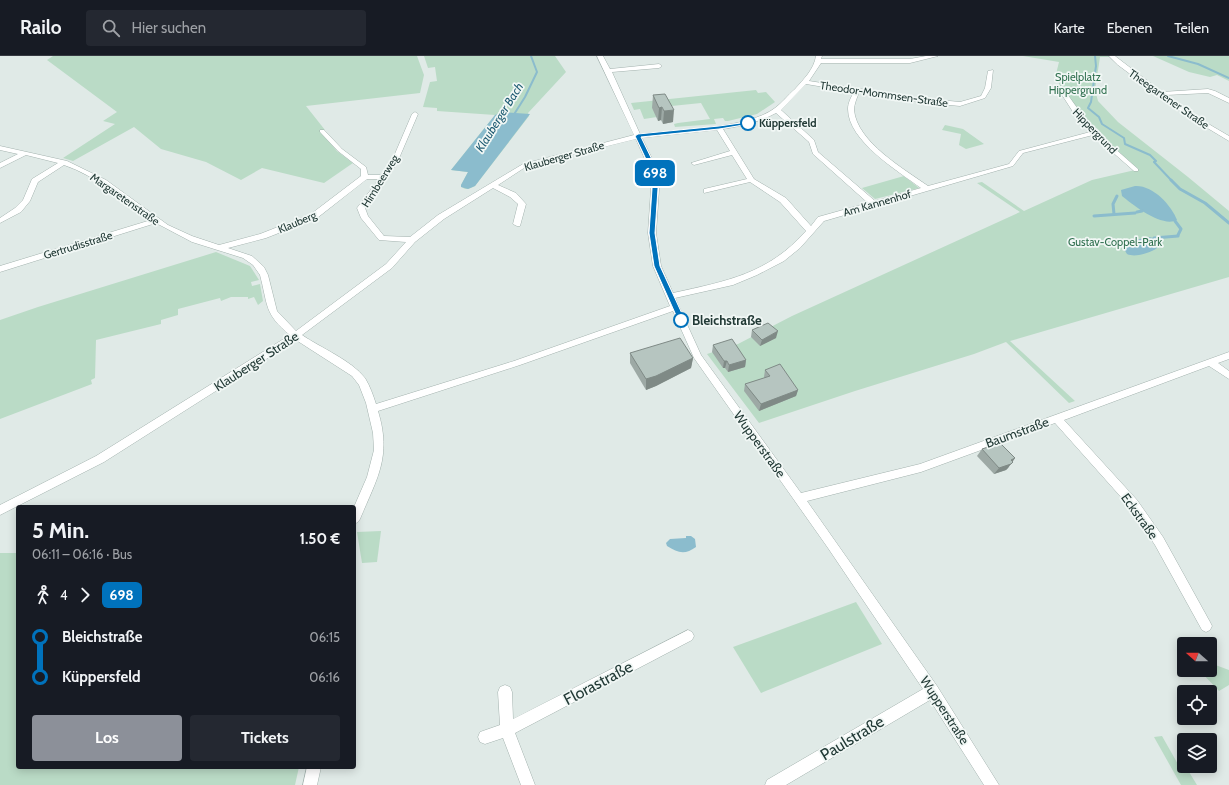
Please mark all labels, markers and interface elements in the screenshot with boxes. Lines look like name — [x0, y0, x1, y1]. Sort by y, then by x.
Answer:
search box — [86, 10, 366, 46]
text: Railo — [20, 16, 62, 39]
icon: search — [100, 17, 122, 39]
text: Hier suchen — [132, 19, 206, 37]
text: Karte — [1054, 19, 1085, 37]
text: Ebenen — [1107, 19, 1152, 37]
text: Teilen — [1174, 19, 1209, 37]
street label: Theegartener Straße — [1126, 66, 1212, 132]
park label: Spielplatz Hippergrund — [1049, 70, 1107, 97]
street label: Theodor-Mommsen-Straße — [819, 78, 949, 110]
water label: Klauberger Bach — [472, 80, 526, 154]
street label: Hippergrund — [1070, 105, 1120, 157]
marker: Küppersfeld — [740, 115, 756, 131]
place label: Küppersfeld — [759, 116, 817, 130]
street label: Klauberger Straße — [522, 138, 606, 174]
street label: Himbeerweg — [358, 152, 402, 210]
line badge: 698 — [632, 160, 678, 186]
text: 698 — [643, 164, 667, 182]
street label: Margaretenstraße — [88, 170, 163, 228]
street label: Am Kannenhof — [841, 187, 913, 219]
street label: Klauberg — [276, 207, 319, 236]
street label: Gertrudisstraße — [42, 228, 114, 262]
park label: Gustav-Coppel-Park — [1068, 235, 1162, 249]
marker: Bleichstraße — [673, 312, 689, 328]
place label: Bleichstraße — [692, 312, 762, 328]
street label: Klauberger Straße — [211, 328, 302, 394]
street label: Wupperstraße — [731, 408, 790, 481]
street label: Baumstraße — [983, 413, 1051, 451]
street label: Eckstraße — [1118, 490, 1162, 542]
text: 5 Min. — [32, 517, 89, 544]
text: 1.50 € — [300, 530, 340, 548]
text: 06:11 – 06:16 · Bus — [32, 546, 132, 562]
icon: walk — [32, 584, 54, 606]
icon: forward — [74, 584, 96, 606]
text: 698 — [110, 586, 134, 604]
text: 4 — [60, 587, 68, 603]
text: Bleichstraße — [62, 628, 143, 646]
text: 06:15 — [310, 629, 340, 645]
north arrow — [1177, 637, 1217, 677]
map controls — [1177, 637, 1217, 773]
street label: Florastraße — [560, 657, 636, 709]
text: Küppersfeld — [62, 668, 141, 686]
text: 06:16 — [309, 669, 340, 685]
street label: Wupperstraße — [917, 673, 973, 747]
button: locate — [1177, 685, 1217, 725]
street label: Paulstraße — [817, 712, 887, 764]
button: Los — [32, 715, 182, 761]
button: Tickets — [190, 715, 340, 761]
button: layers — [1177, 733, 1217, 773]

